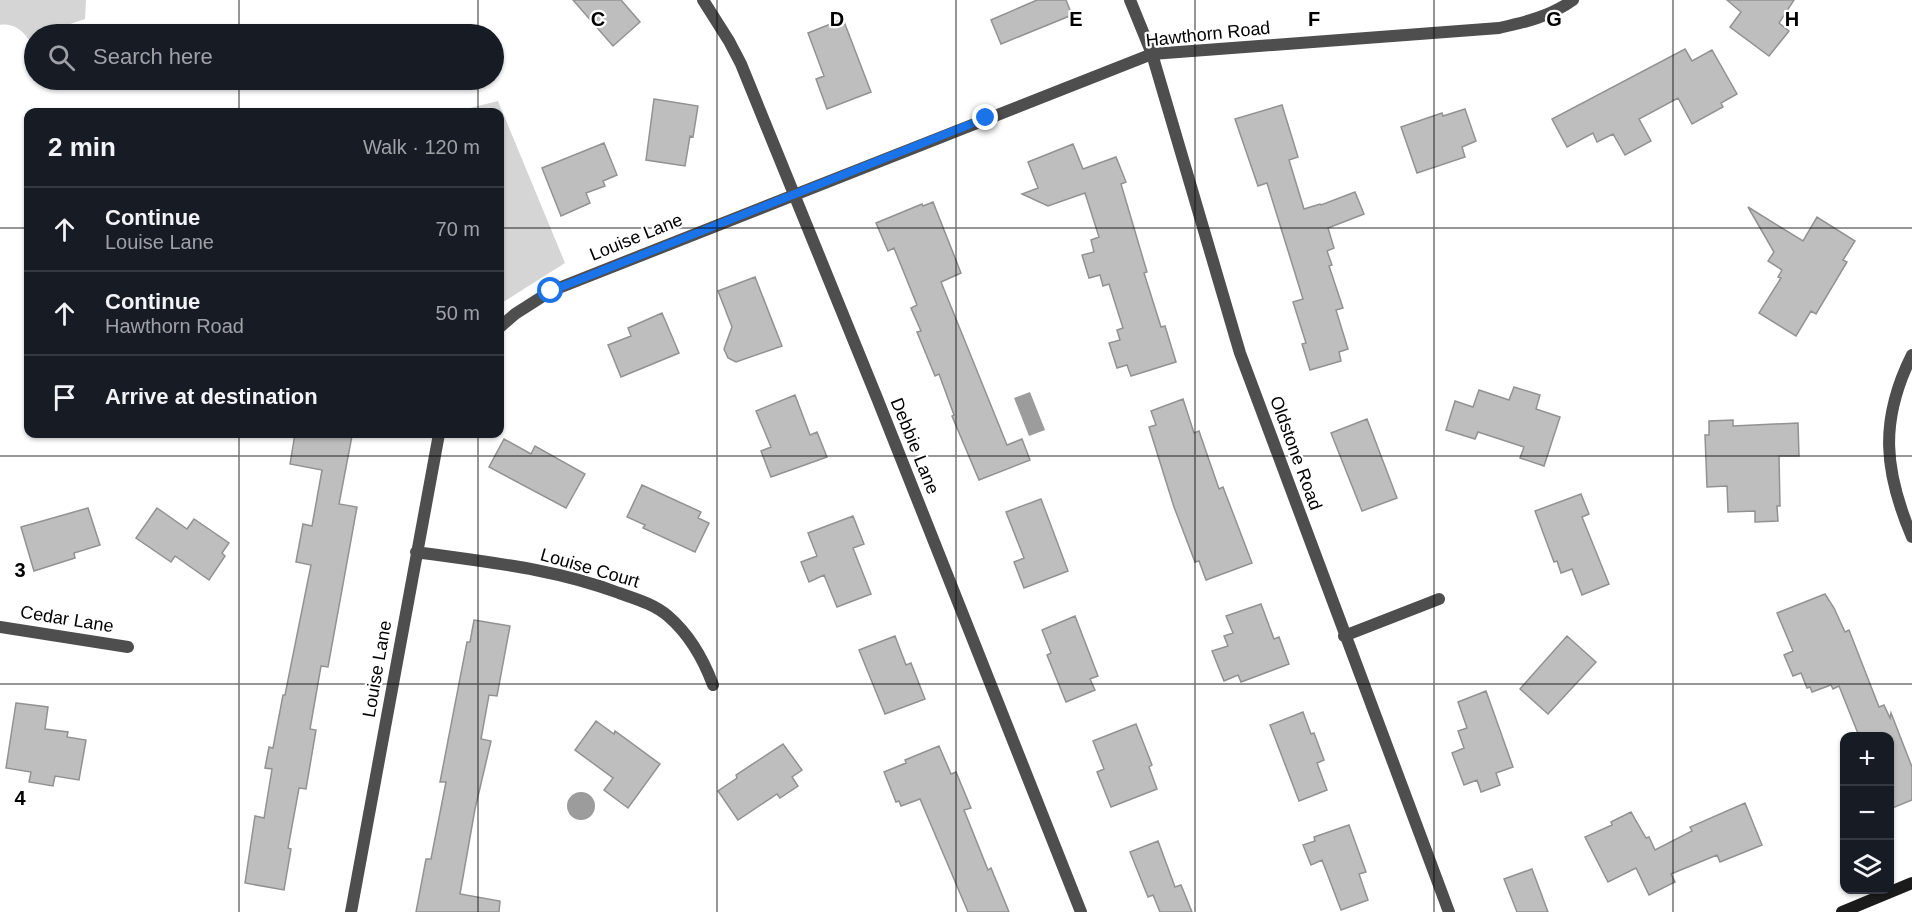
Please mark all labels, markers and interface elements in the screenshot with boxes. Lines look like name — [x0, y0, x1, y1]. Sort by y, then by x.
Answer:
text: C — [591, 8, 605, 30]
text: D — [830, 8, 844, 30]
text: E — [1069, 8, 1083, 30]
text: F — [1308, 8, 1320, 30]
text: G — [1546, 8, 1562, 30]
text: H — [1785, 8, 1799, 30]
street label: Hawthorn Road — [1145, 18, 1271, 50]
search box — [24, 24, 504, 90]
icon: search — [45, 41, 78, 74]
text: Search here — [93, 44, 213, 69]
route end — [972, 104, 998, 130]
text: 2 min — [48, 132, 116, 162]
text: Walk · 120 m — [363, 136, 480, 158]
text: Continue — [105, 205, 200, 230]
street label: Louise Lane — [587, 209, 685, 265]
icon: ahead — [48, 213, 81, 246]
text: 70 m — [436, 218, 480, 240]
text: Louise Lane — [105, 231, 214, 253]
route start — [537, 277, 563, 303]
text: Continue — [105, 289, 200, 314]
icon: ahead — [48, 297, 81, 330]
text: 50 m — [436, 302, 480, 324]
text: Hawthorn Road — [105, 315, 244, 337]
icon: arrive — [48, 381, 81, 414]
text: Arrive at destination — [105, 384, 318, 409]
street label: Oldstone Road — [1266, 393, 1326, 513]
street label: Debbie Lane — [887, 395, 943, 497]
street label: Louise Court — [538, 544, 642, 592]
text: 3 — [14, 559, 26, 581]
street label: Cedar Lane — [19, 602, 115, 636]
street label: Louise Lane — [359, 619, 395, 719]
map controls — [1840, 732, 1894, 894]
button: + — [1840, 732, 1894, 786]
button: − — [1840, 786, 1894, 840]
text: 4 — [14, 787, 26, 809]
button: layers — [1840, 840, 1894, 894]

